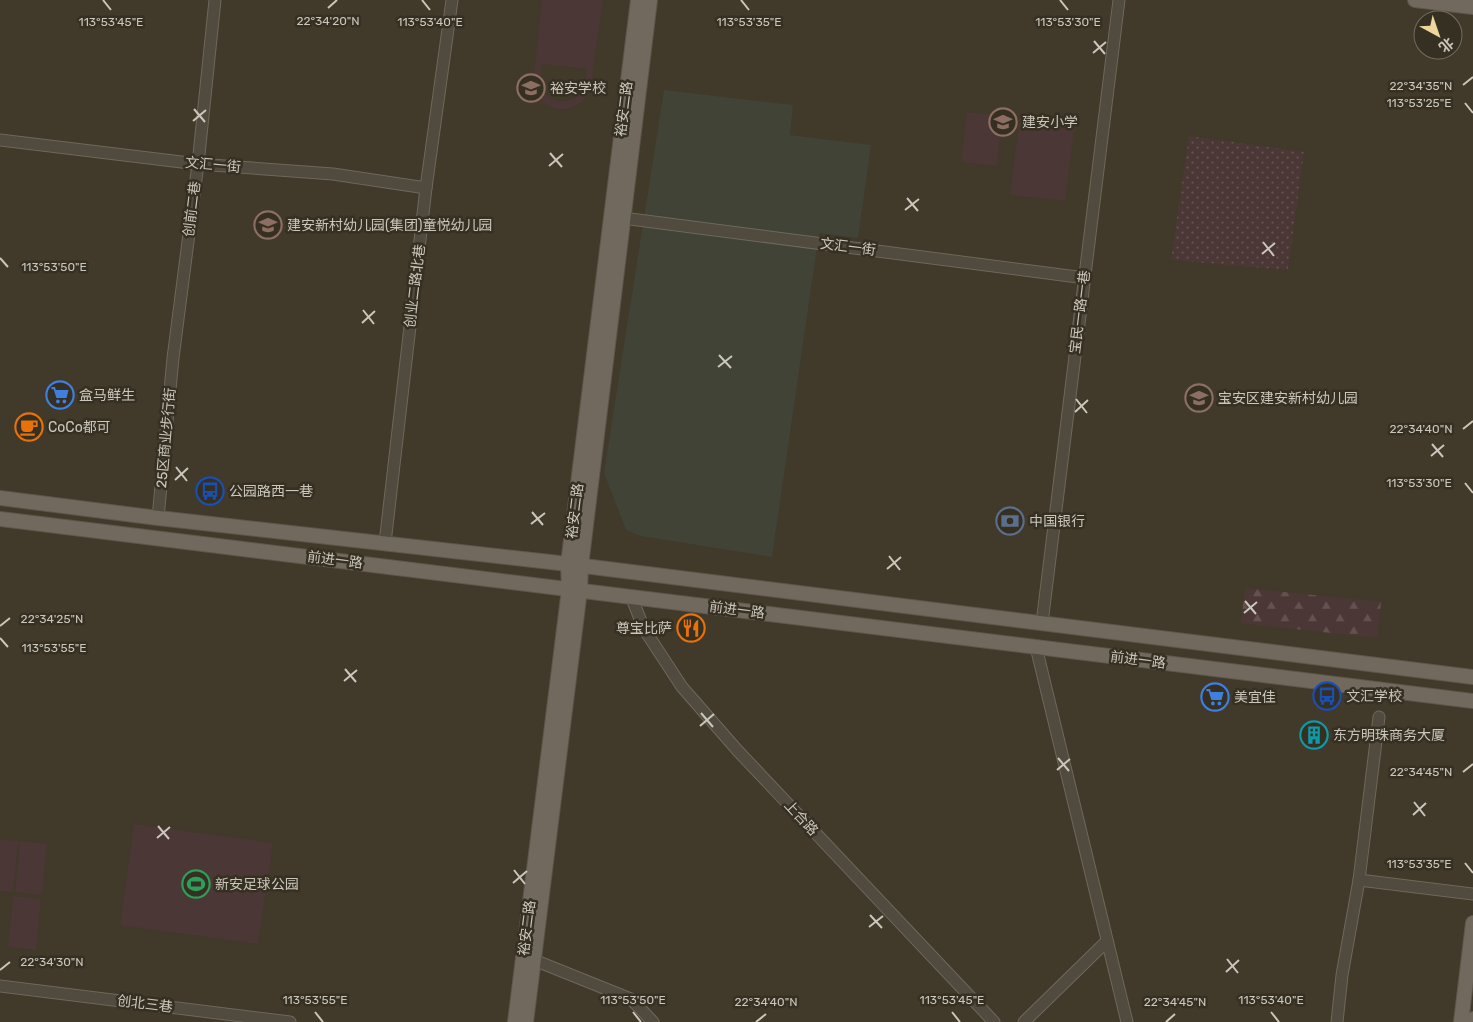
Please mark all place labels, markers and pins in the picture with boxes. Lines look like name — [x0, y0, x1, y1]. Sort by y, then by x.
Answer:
school or university icon: 裕安学校 — [516, 73, 546, 103]
place label: 裕安学校 — [550, 80, 606, 97]
school or university icon: 建安小学 — [988, 107, 1018, 137]
place label: 建安小学 — [1022, 114, 1078, 131]
school or university icon: 建安新村幼儿园(集团)童悦幼儿园 — [253, 210, 283, 240]
place label: 建安新村幼儿园(集团)童悦幼儿园 — [287, 217, 493, 234]
supermarket icon: 盒马鲜生 — [45, 380, 75, 410]
school or university icon: 宝安区建安新村幼儿园 — [1184, 383, 1214, 413]
place label: 盒马鲜生 — [79, 387, 135, 404]
place label: 宝安区建安新村幼儿园 — [1218, 390, 1358, 407]
cafe icon: CoCo都可 — [14, 412, 44, 442]
place label: CoCo都可 — [48, 419, 111, 436]
bus stop icon: 公园路西一巷 — [195, 476, 225, 506]
place label: 公园路西一巷 — [229, 483, 313, 500]
bank icon: 中国银行 — [995, 506, 1025, 536]
place label: 中国银行 — [1029, 513, 1085, 530]
restaurant icon: 尊宝比萨 — [676, 613, 706, 643]
place label: 尊宝比萨 — [616, 620, 672, 637]
bus stop icon: 文汇学校 — [1312, 681, 1342, 711]
supermarket icon: 美宜佳 — [1200, 682, 1230, 712]
place label: 文汇学校 — [1346, 688, 1402, 705]
place label: 美宜佳 — [1234, 689, 1276, 706]
building icon: 东方明珠商务大厦 — [1299, 720, 1329, 750]
place label: 东方明珠商务大厦 — [1333, 727, 1445, 744]
sports icon: 新安足球公园 — [181, 869, 211, 899]
place label: 新安足球公园 — [215, 876, 299, 893]

